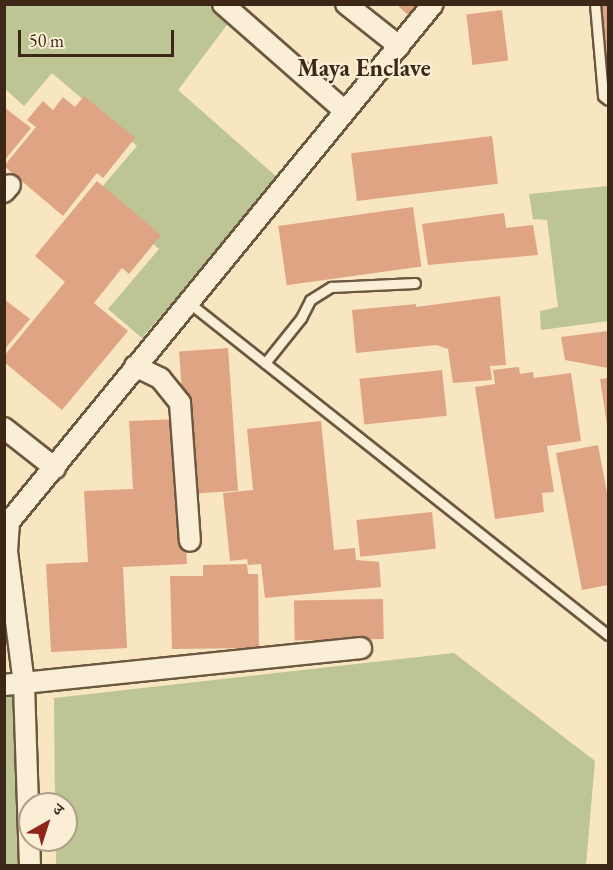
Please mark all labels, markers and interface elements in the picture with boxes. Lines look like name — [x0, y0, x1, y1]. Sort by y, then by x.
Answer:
scale bar — [21, 18, 177, 56]
text: 50 m — [29, 29, 64, 52]
district label: Maya Enclave — [297, 54, 431, 82]
north arrow — [18, 792, 78, 852]
text: उ — [49, 798, 68, 820]

